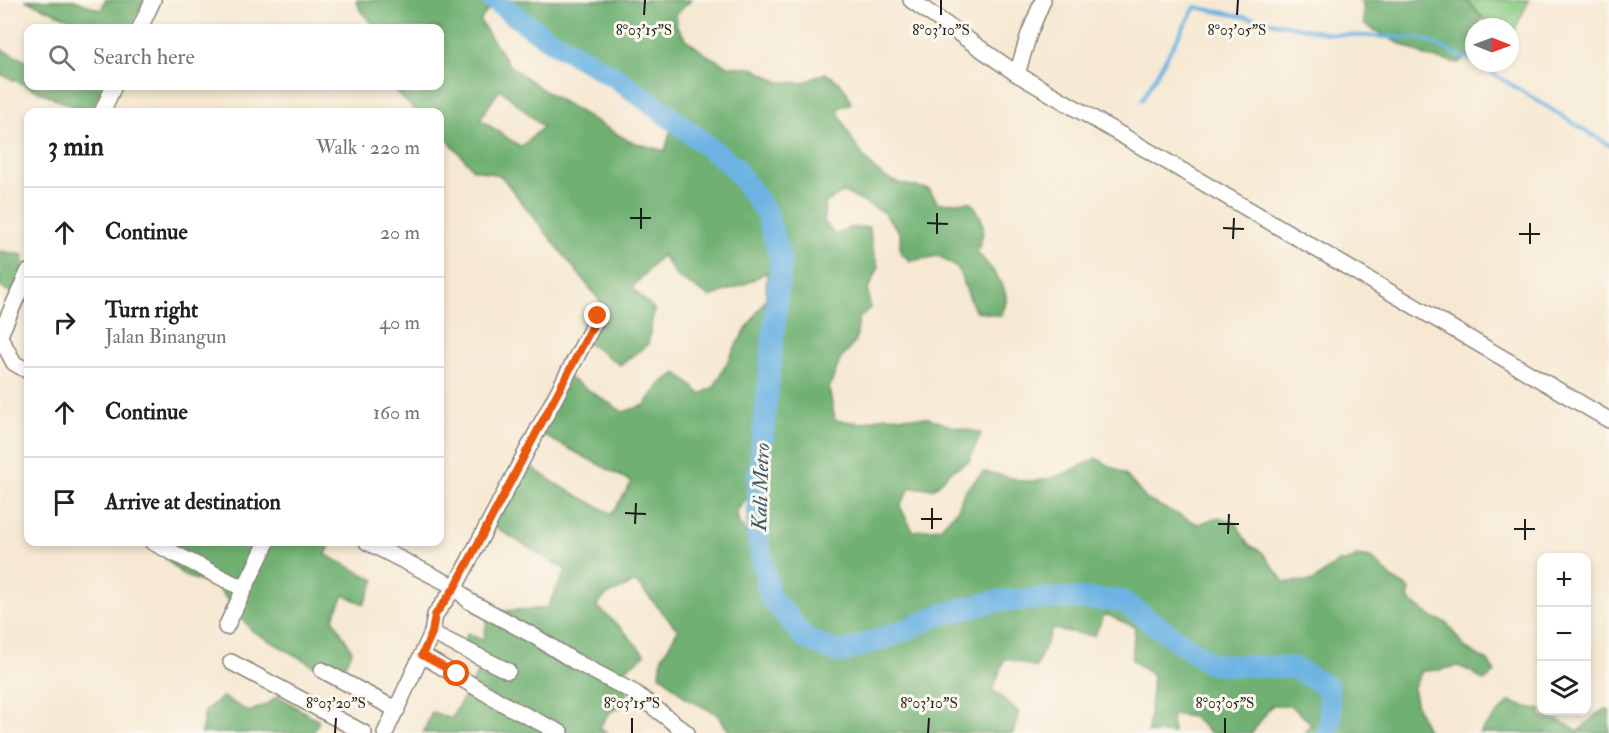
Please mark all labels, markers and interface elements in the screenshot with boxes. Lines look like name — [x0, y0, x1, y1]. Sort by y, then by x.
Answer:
north arrow — [1465, 18, 1519, 72]
text: 8°03'15"S — [616, 21, 672, 40]
text: 8°03'10"S — [912, 21, 970, 40]
text: 8°03'05"S — [1208, 21, 1266, 40]
search box — [24, 24, 444, 90]
icon: search — [45, 41, 78, 74]
text: Search here — [93, 43, 195, 71]
text: 3 min — [48, 131, 104, 163]
text: Walk · 220 m — [316, 135, 420, 160]
icon: ahead — [48, 216, 81, 249]
text: Continue — [105, 218, 188, 246]
text: 20 m — [380, 220, 420, 245]
text: Turn right — [105, 296, 198, 324]
route end — [584, 302, 610, 328]
icon: right — [48, 306, 81, 339]
text: 40 m — [379, 310, 420, 335]
text: Jalan Binangun — [105, 324, 227, 349]
icon: ahead — [48, 396, 81, 429]
text: Continue — [105, 398, 188, 426]
text: 160 m — [373, 400, 420, 425]
water label: Kali Metro — [746, 442, 776, 533]
icon: arrive — [48, 486, 81, 519]
text: Arrive at destination — [105, 488, 281, 516]
map controls — [1537, 553, 1591, 715]
button: + — [1537, 553, 1591, 607]
button: − — [1537, 607, 1591, 661]
route start — [443, 660, 469, 686]
button: layers — [1537, 661, 1591, 715]
text: 8°03'20"S — [306, 694, 366, 713]
text: 8°03'15"S — [604, 694, 660, 713]
text: 8°03'10"S — [900, 694, 958, 713]
text: 8°03'05"S — [1196, 694, 1254, 713]

